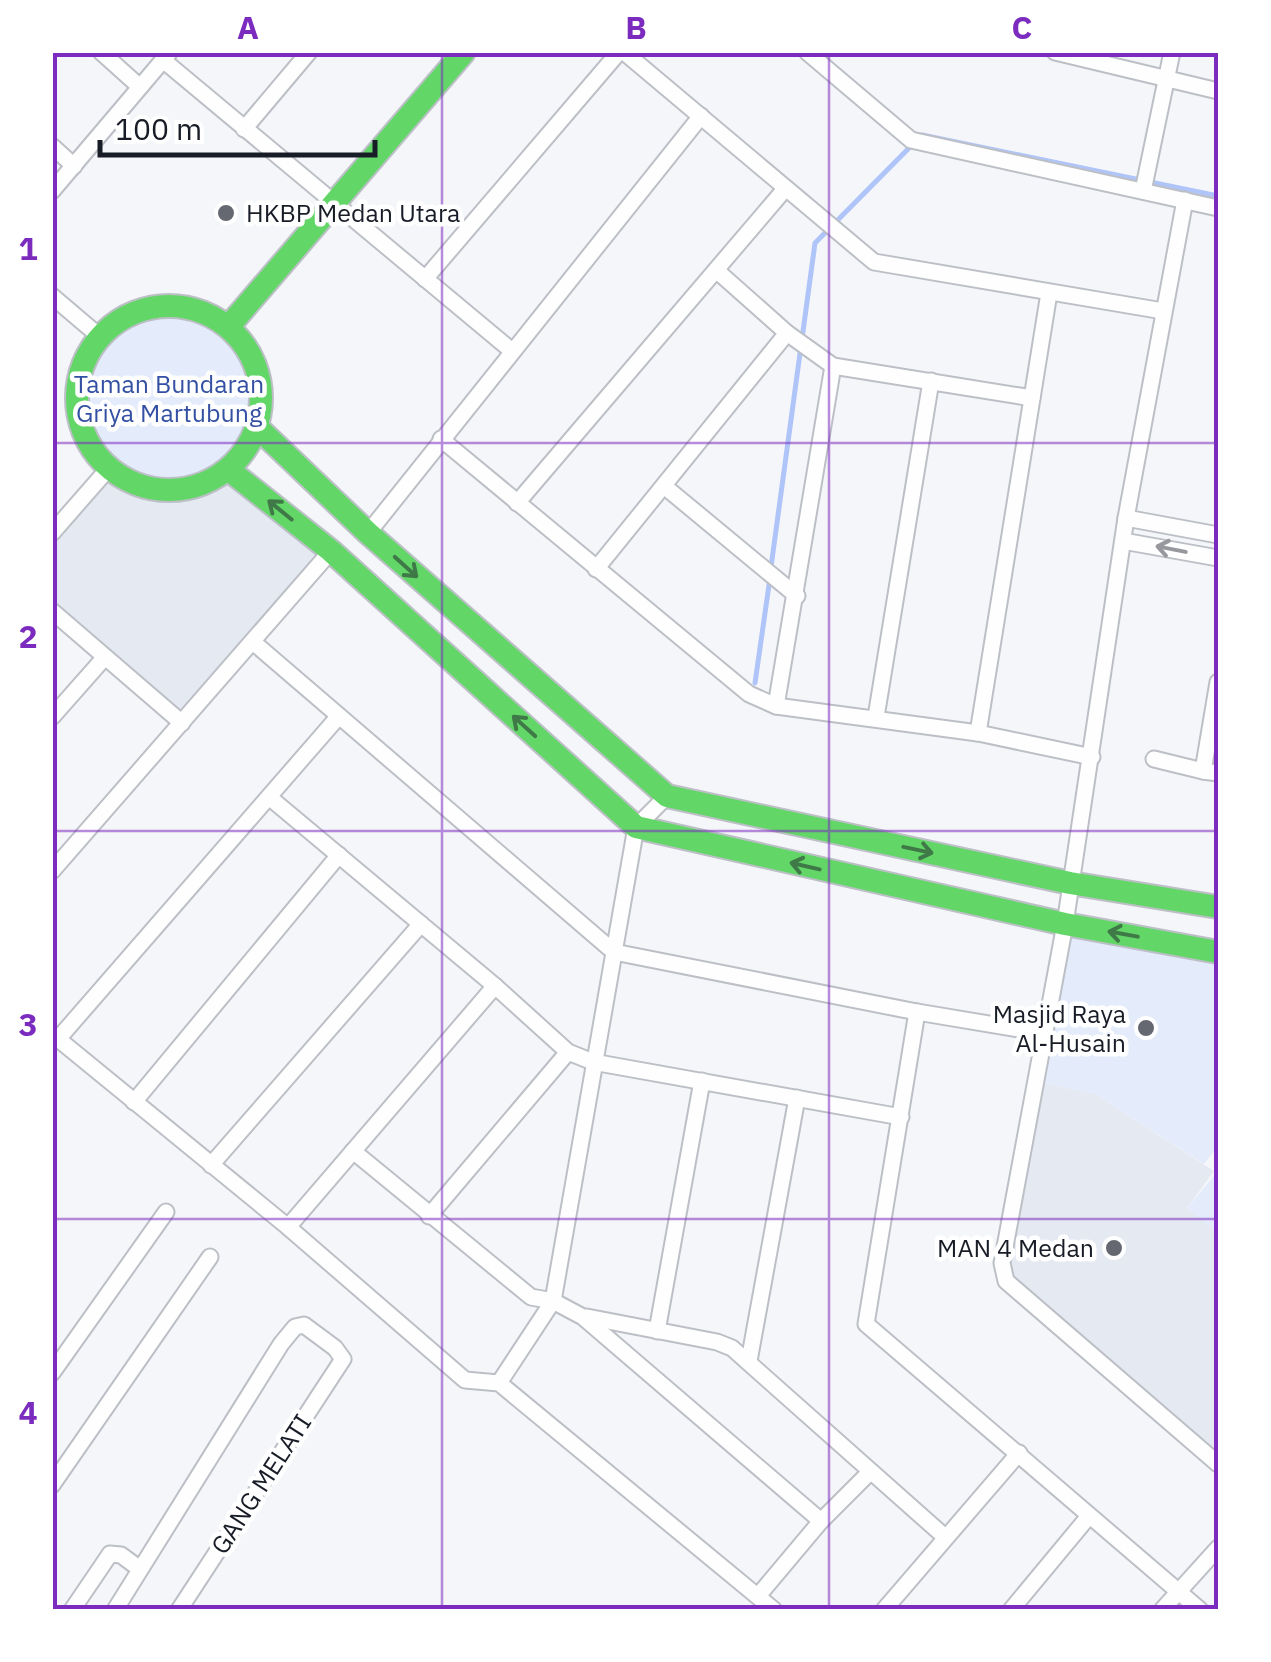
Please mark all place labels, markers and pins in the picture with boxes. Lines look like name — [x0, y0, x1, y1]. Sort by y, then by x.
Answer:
place label: HKBP Medan Utara — [246, 196, 460, 229]
marker: HKBP Medan Utara — [215, 202, 237, 224]
place label: Masjid Raya Al-Husain — [993, 997, 1126, 1059]
marker: Masjid Raya Al-Husain — [1135, 1017, 1157, 1039]
place label: MAN 4 Medan — [937, 1231, 1094, 1264]
marker: MAN 4 Medan — [1103, 1237, 1125, 1259]

